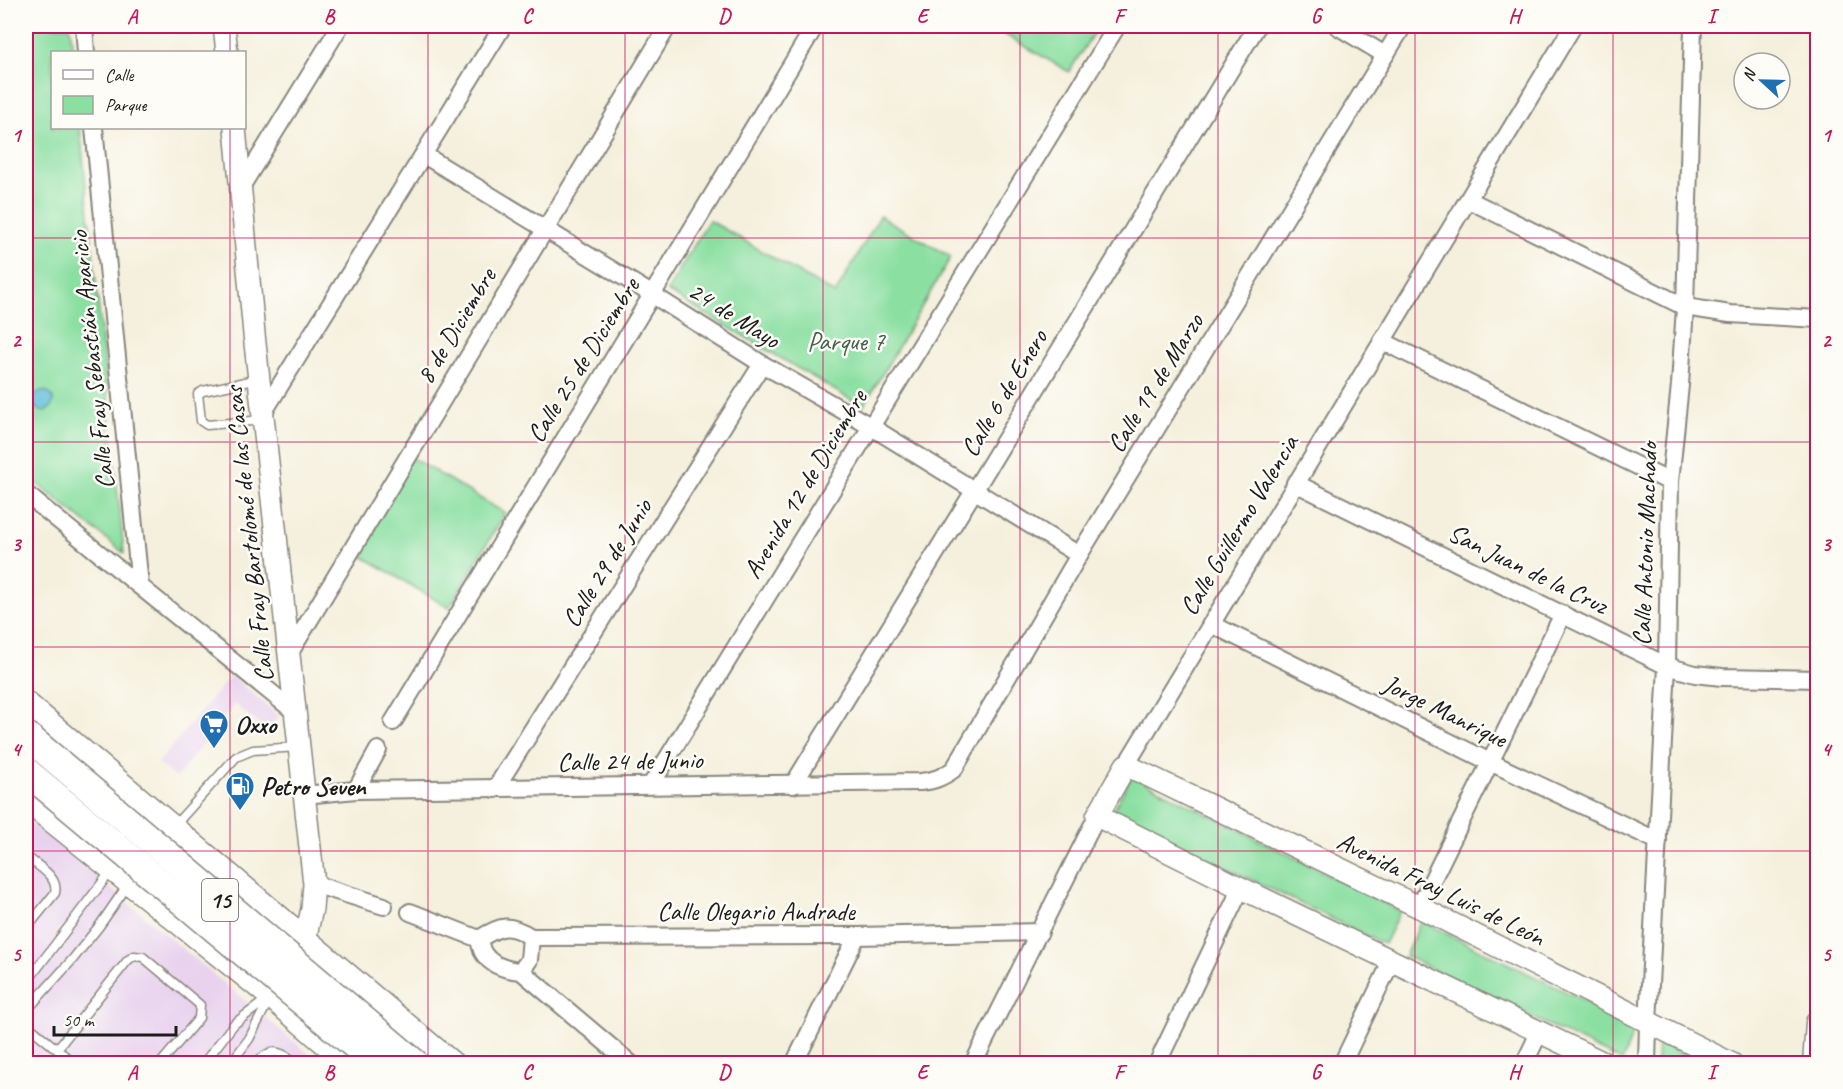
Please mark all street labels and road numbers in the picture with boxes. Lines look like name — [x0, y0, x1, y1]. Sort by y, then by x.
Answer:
street label: Calle Fray Sebastián Aparicio — [62, 227, 122, 491]
street label: 8 de Diciembre — [409, 261, 504, 390]
street label: Calle 25 de Diciembre — [519, 270, 648, 448]
street label: 24 de Mayo — [682, 274, 787, 357]
street label: Calle 19 de Marzo — [1099, 306, 1212, 459]
street label: Calle 6 de Enero — [953, 322, 1056, 463]
street label: Calle Fray Bartolomé de las Casas — [217, 382, 281, 684]
street label: Avenida 12 de Diciembre — [736, 382, 875, 584]
street label: Calle Guillermo Valencia — [1172, 427, 1307, 621]
street label: Calle Antonio Machado — [1625, 439, 1665, 646]
street label: Calle 29 de Junio — [555, 491, 660, 633]
street label: San Juan de la Cruz — [1443, 516, 1615, 623]
street label: Jorge Manrique — [1376, 666, 1514, 756]
street label: Calle 24 de Junio — [557, 743, 705, 779]
street label: Avenida Fray Luis de León — [1332, 824, 1551, 954]
road number: 15 — [202, 879, 238, 921]
street label: Calle Olegario Andrade — [657, 895, 856, 928]

